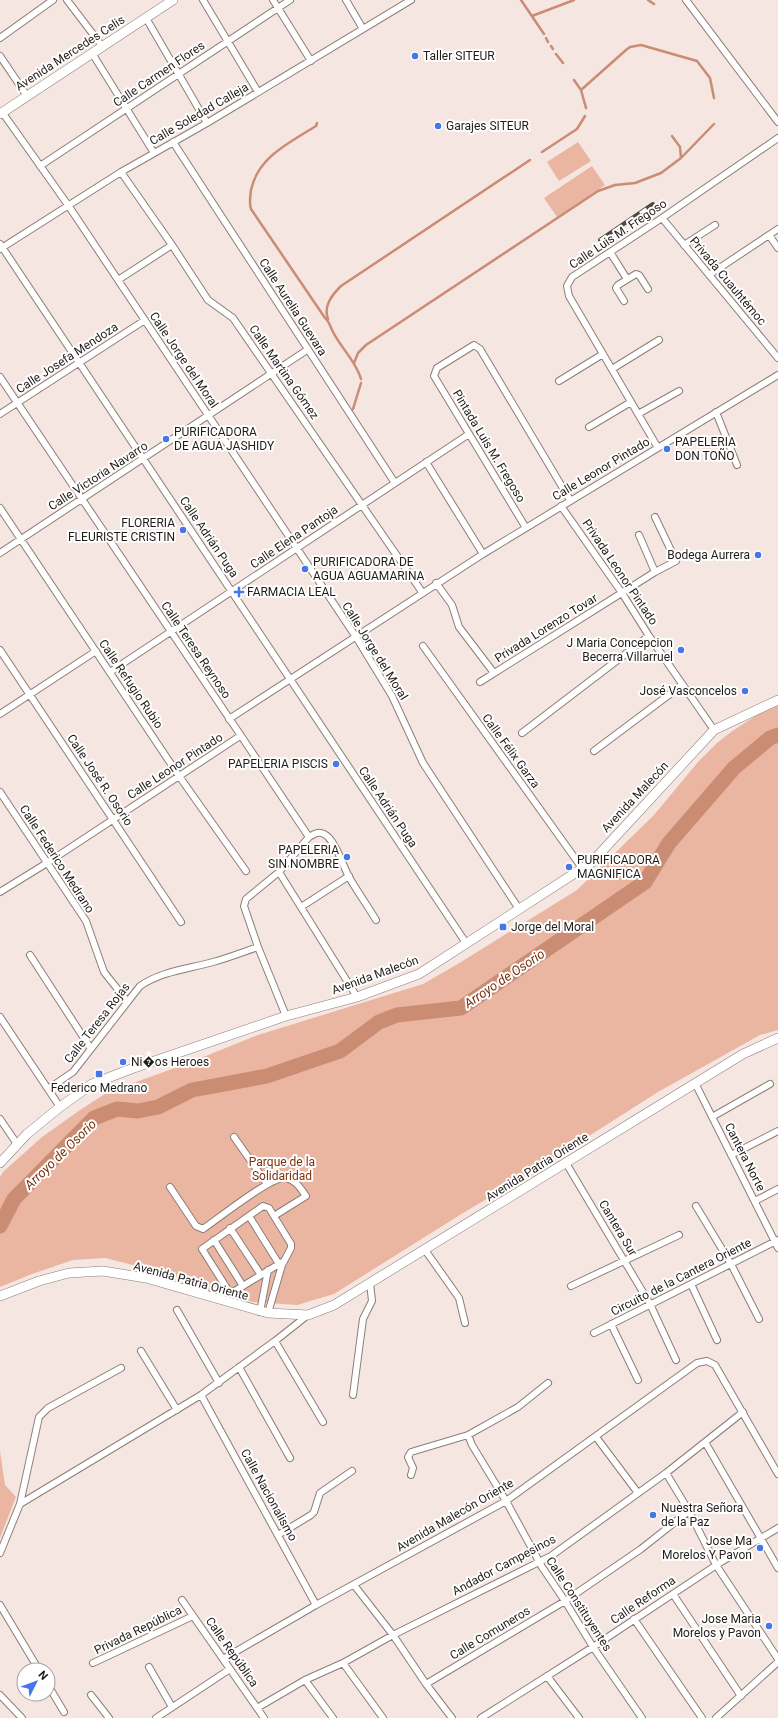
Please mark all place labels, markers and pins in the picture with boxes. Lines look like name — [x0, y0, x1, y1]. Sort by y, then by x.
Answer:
place label: Taller SITEUR — [423, 49, 495, 63]
marker: Taller SITEUR — [410, 51, 420, 61]
place label: Garajes SITEUR — [446, 119, 529, 133]
marker: Garajes SITEUR — [433, 121, 443, 131]
place label: PURIFICADORA DE AGUA JASHIDY — [174, 425, 275, 453]
marker: PURIFICADORA DE AGUA JASHIDY — [161, 434, 171, 444]
place label: PAPELERIA DON TOÑO — [675, 435, 736, 463]
marker: PAPELERIA DON TOÑO — [662, 444, 672, 454]
place label: FLORERIA FLEURISTE CRISTIN — [68, 516, 175, 544]
marker: FLORERIA FLEURISTE CRISTIN — [178, 525, 188, 535]
place label: Bodega Aurrera — [667, 548, 750, 562]
marker: Bodega Aurrera — [753, 550, 763, 560]
place label: PURIFICADORA DE AGUA AGUAMARINA — [313, 555, 425, 583]
marker: PURIFICADORA DE AGUA AGUAMARINA — [300, 564, 310, 574]
place label: FARMACIA LEAL — [247, 585, 336, 599]
marker: FARMACIA LEAL — [234, 587, 244, 597]
place label: J Maria Concepcion Becerra Villarruel — [567, 636, 673, 664]
marker: J Maria Concepcion Becerra Villarruel — [676, 645, 686, 655]
place label: José Vasconcelos — [640, 684, 737, 698]
marker: José Vasconcelos — [740, 686, 750, 696]
place label: PAPELERIA PISCIS — [228, 757, 328, 771]
marker: PAPELERIA PISCIS — [331, 759, 341, 769]
place label: PAPELERIA SIN NOMBRE — [268, 843, 339, 871]
marker: PAPELERIA SIN NOMBRE — [342, 852, 352, 862]
place label: PURIFICADORA MAGNIFICA — [577, 853, 660, 881]
marker: PURIFICADORA MAGNIFICA — [564, 862, 574, 872]
place label: Jorge del Moral — [511, 920, 594, 934]
marker: Jorge del Moral — [498, 922, 508, 932]
place label: Ni�os Heroes — [131, 1053, 209, 1070]
marker: Ni�os Heroes — [118, 1057, 128, 1067]
marker: Federico Medrano — [94, 1069, 104, 1079]
place label: Federico Medrano — [51, 1081, 147, 1095]
place label: Nuestra Señora de la Paz — [661, 1501, 743, 1529]
marker: Nuestra Señora de la Paz — [648, 1510, 658, 1520]
place label: Jose Ma Morelos Y Pavon — [662, 1534, 752, 1562]
marker: Jose Ma Morelos Y Pavon — [755, 1543, 765, 1553]
place label: Jose Maria Morelos y Pavon — [673, 1612, 761, 1640]
marker: Jose Maria Morelos y Pavon — [764, 1621, 774, 1631]

